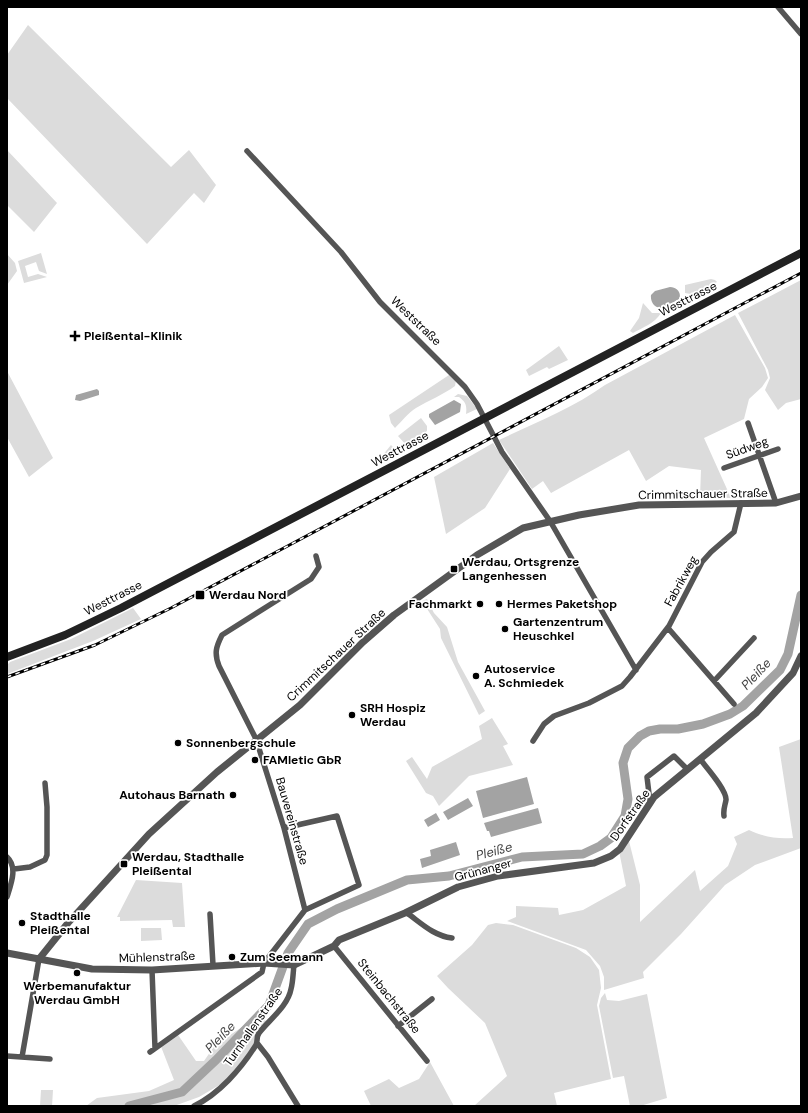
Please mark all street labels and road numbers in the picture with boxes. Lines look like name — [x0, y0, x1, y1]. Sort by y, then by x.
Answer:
street label: Westtrasse — [656, 278, 720, 320]
street label: Weststraße — [387, 293, 445, 349]
street label: Westtrasse — [369, 427, 432, 471]
street label: Südweg — [724, 433, 771, 463]
street label: Crimmitschauer Straße — [638, 485, 768, 503]
street label: Fabrikweg — [660, 552, 702, 609]
street label: Westtrasse — [81, 577, 145, 619]
street label: Crimmitschauer Straße — [283, 605, 389, 705]
street label: Bauvereinstraße — [272, 775, 312, 867]
street label: Dorfstraße — [606, 786, 654, 844]
street label: Grünanger — [453, 855, 514, 885]
street label: Mühlenstraße — [119, 948, 196, 966]
street label: Steinbachstraße — [354, 955, 424, 1037]
street label: Turnhallenstraße — [220, 984, 286, 1070]

